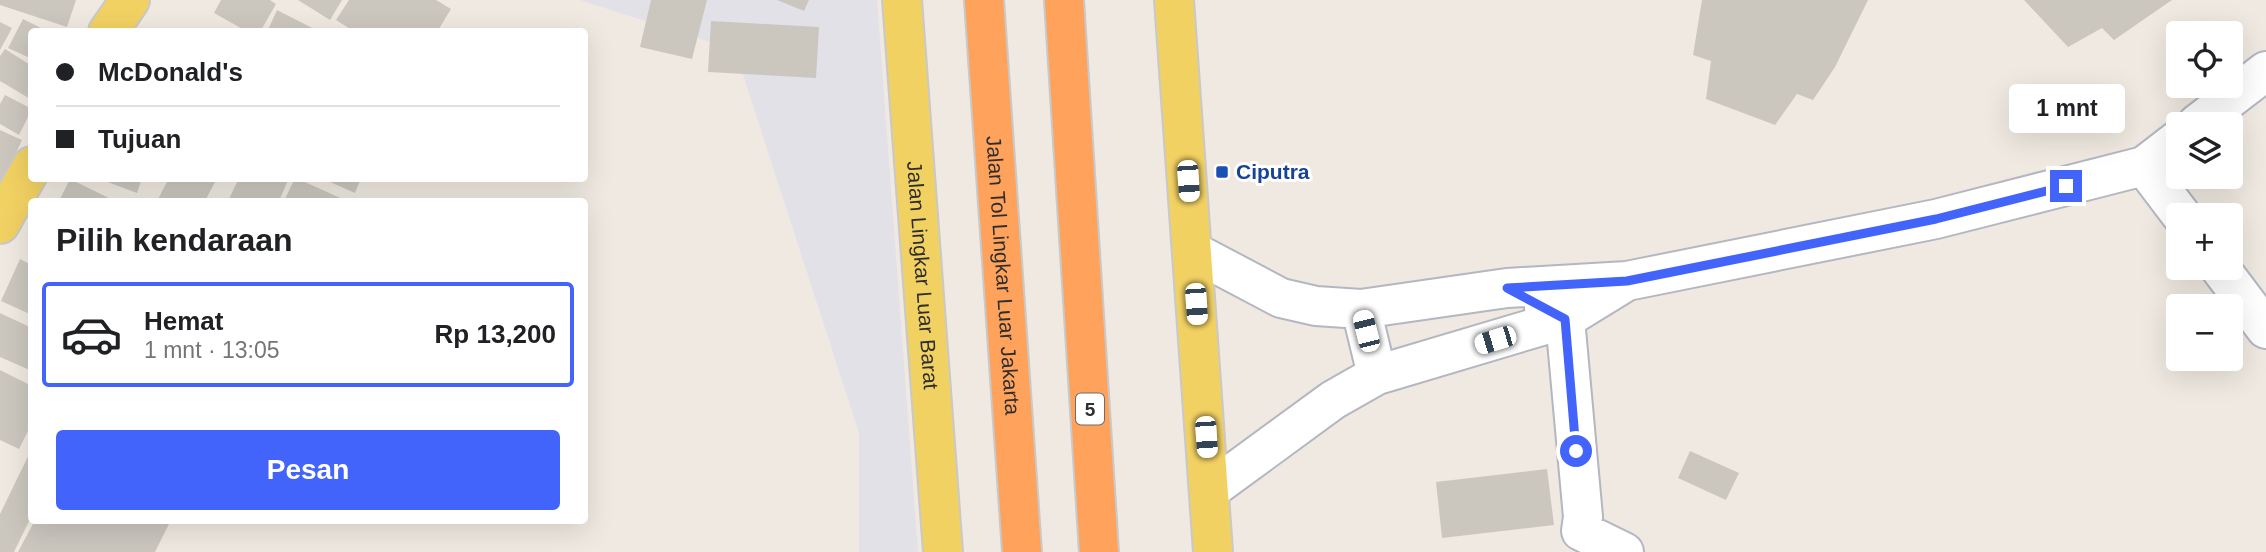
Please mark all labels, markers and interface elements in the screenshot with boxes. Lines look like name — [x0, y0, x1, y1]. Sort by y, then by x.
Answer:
map controls — [2166, 21, 2243, 371]
button: locate — [2166, 21, 2243, 98]
text: McDonald's — [98, 57, 243, 87]
callout: 1 mnt — [2008, 85, 2124, 134]
text: 1 mnt — [2036, 95, 2098, 121]
button: layers — [2166, 112, 2243, 189]
text: Tujuan — [98, 124, 181, 154]
street label: Jalan Tol Lingkar Luar Jakarta — [982, 135, 1025, 416]
car — [1177, 159, 1200, 203]
street label: Jalan Lingkar Luar Barat — [903, 160, 943, 390]
place label: Ciputra — [1236, 160, 1310, 183]
marker: Ciputra — [1214, 164, 1230, 180]
route end — [2050, 170, 2082, 202]
button: + — [2166, 203, 2243, 280]
text: Pilih kendaraan — [56, 222, 293, 258]
car — [1185, 282, 1208, 326]
button: − — [2166, 294, 2243, 371]
icon: car — [60, 303, 123, 366]
text: Hemat — [144, 306, 223, 336]
car — [1351, 308, 1382, 354]
text: Rp 13,200 — [435, 319, 556, 349]
car — [1472, 324, 1519, 356]
text: 1 mnt · 13:05 — [144, 337, 280, 363]
road number: 5 — [1076, 394, 1104, 424]
car — [1195, 415, 1218, 459]
button: Pesan — [56, 430, 560, 510]
route start — [1560, 435, 1592, 467]

